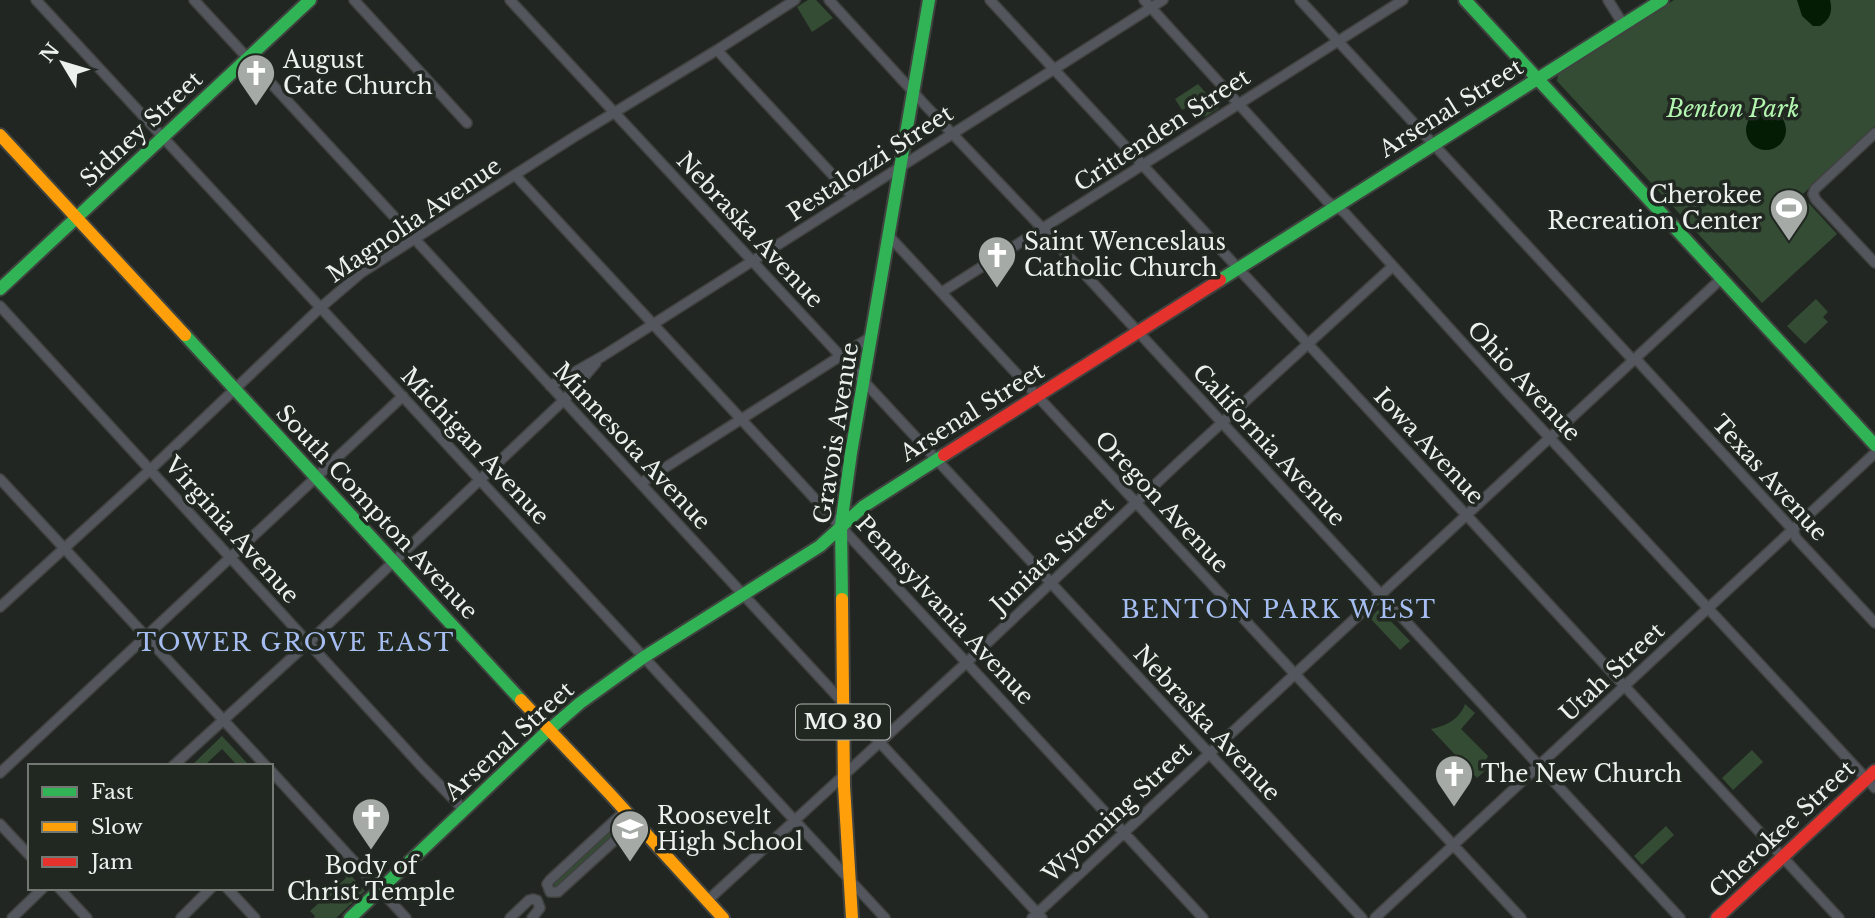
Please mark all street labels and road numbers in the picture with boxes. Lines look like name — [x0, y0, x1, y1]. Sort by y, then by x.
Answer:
street label: Arsenal Street — [1373, 52, 1528, 164]
street label: Crittenden Street — [1069, 63, 1255, 197]
street label: Sidney Street — [74, 65, 208, 193]
street label: Pestalozzi Street — [782, 99, 958, 227]
street label: Nebraska Avenue — [671, 146, 829, 314]
street label: Magnolia Avenue — [322, 151, 506, 289]
street label: Ohio Avenue — [1461, 315, 1587, 447]
street label: Gravois Avenue — [808, 340, 864, 526]
street label: Arsenal Street — [894, 356, 1049, 468]
street label: Minnesota Avenue — [548, 357, 716, 535]
street label: California Avenue — [1187, 358, 1351, 532]
street label: Michigan Avenue — [395, 362, 555, 530]
street label: Iowa Avenue — [1368, 382, 1490, 510]
street label: South Compton Avenue — [270, 399, 484, 625]
street label: Texas Avenue — [1706, 409, 1834, 547]
street label: Oregon Avenue — [1089, 425, 1235, 579]
street label: Virginia Avenue — [158, 450, 305, 609]
street label: Juniata Street — [983, 491, 1119, 621]
street label: Pennsylvania Avenue — [850, 510, 1040, 710]
street label: Utah Street — [1554, 616, 1670, 727]
street label: Nebraska Avenue — [1128, 639, 1286, 807]
street label: Arsenal Street — [438, 675, 580, 807]
road number: MO 30 — [796, 704, 890, 740]
street label: Wyoming Street — [1036, 736, 1197, 889]
street label: Cherokee Street — [1703, 754, 1861, 904]

